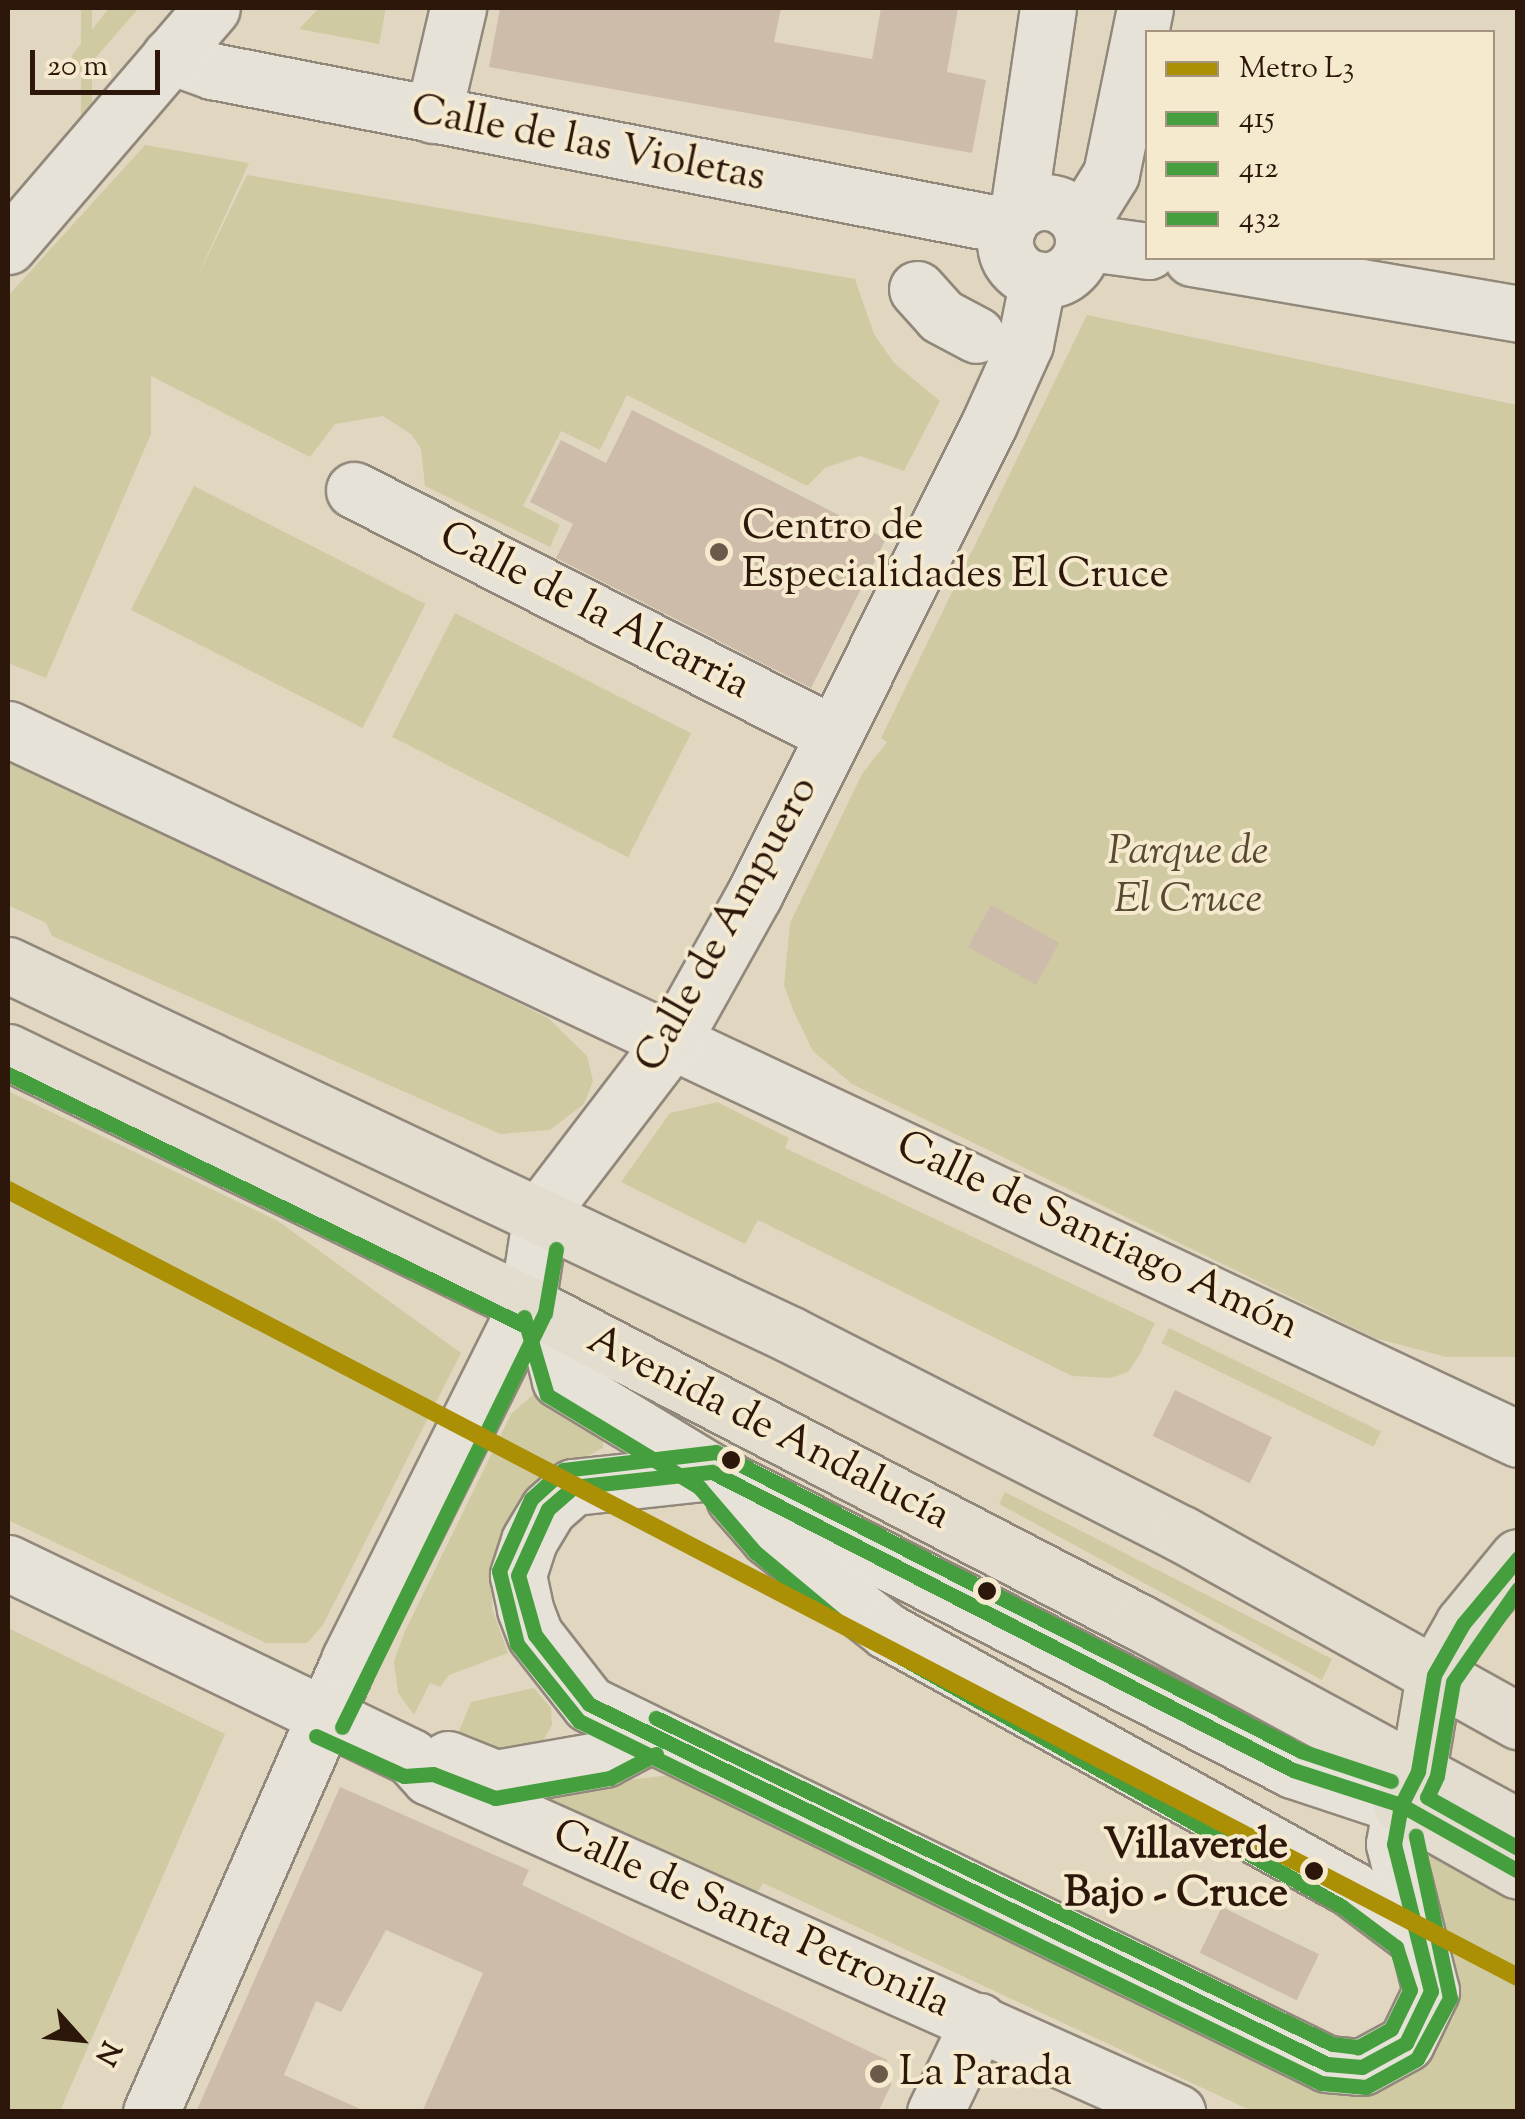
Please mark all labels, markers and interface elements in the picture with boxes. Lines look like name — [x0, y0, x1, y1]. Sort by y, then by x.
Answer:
scale bar — [35, 30, 165, 92]
legend — [1145, 30, 1495, 260]
text: 20 m — [47, 46, 108, 89]
text: Metro L3 — [1239, 48, 1354, 91]
street label: Calle de las Violetas — [407, 86, 769, 204]
text: 415 — [1239, 98, 1275, 141]
text: 412 — [1239, 148, 1278, 191]
text: 432 — [1239, 198, 1280, 241]
place label: Centro de Especialidades El Cruce — [742, 503, 1169, 602]
street label: Calle de la Alcarria — [430, 512, 758, 712]
marker: Centro de Especialidades El Cruce — [706, 539, 732, 565]
street label: Calle de Ampuero — [626, 768, 830, 1082]
park label: Parque de El Cruce — [1108, 828, 1268, 926]
street label: Calle de Santiago Amón — [888, 1122, 1306, 1352]
street label: Avenida de Andalucía — [578, 1316, 958, 1542]
unlabelled marker — [721, 1450, 741, 1470]
unlabelled marker — [977, 1581, 997, 1601]
street label: Calle de Santa Petronila — [545, 1810, 957, 2030]
place label: Villaverde Bajo - Cruce — [1064, 1822, 1288, 1920]
marker: Villaverde Bajo - Cruce — [1297, 1854, 1331, 1888]
north arrow — [30, 1989, 130, 2089]
text: N — [84, 2034, 130, 2072]
place label: La Parada — [899, 2049, 1072, 2099]
marker: La Parada — [868, 2063, 890, 2085]

